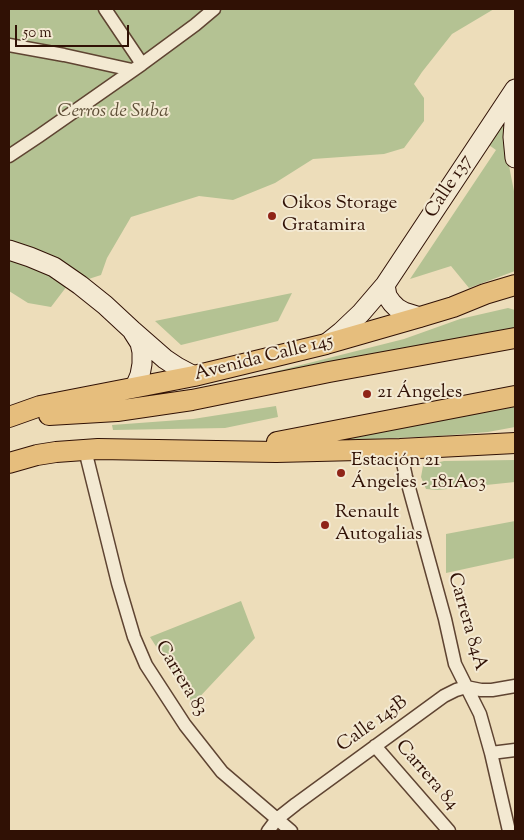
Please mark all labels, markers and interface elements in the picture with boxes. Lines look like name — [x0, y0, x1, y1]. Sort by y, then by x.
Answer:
scale bar — [18, 15, 131, 47]
text: 50 m — [23, 23, 52, 44]
park label: Cerros de Suba — [57, 102, 169, 124]
street label: Calle 137 — [421, 151, 479, 223]
place label: Oikos Storage Gratamira — [282, 194, 397, 238]
marker: Oikos Storage Gratamira — [266, 210, 278, 222]
street label: Avenida Calle 145 — [192, 331, 336, 387]
place label: 21 Ángeles — [377, 383, 462, 405]
marker: 21 Ángeles — [361, 388, 373, 400]
place label: Estación 21 Ángeles - 181A03 — [351, 451, 486, 495]
marker: Estación 21 Ángeles - 181A03 — [335, 467, 347, 479]
place label: Renault Autogalias — [335, 503, 423, 547]
marker: Renault Autogalias — [319, 519, 331, 531]
street label: Carrera 84A — [441, 570, 491, 674]
street label: Carrera 83 — [149, 637, 211, 721]
street label: Calle 145B — [333, 692, 413, 758]
street label: Carrera 84 — [389, 736, 463, 816]

